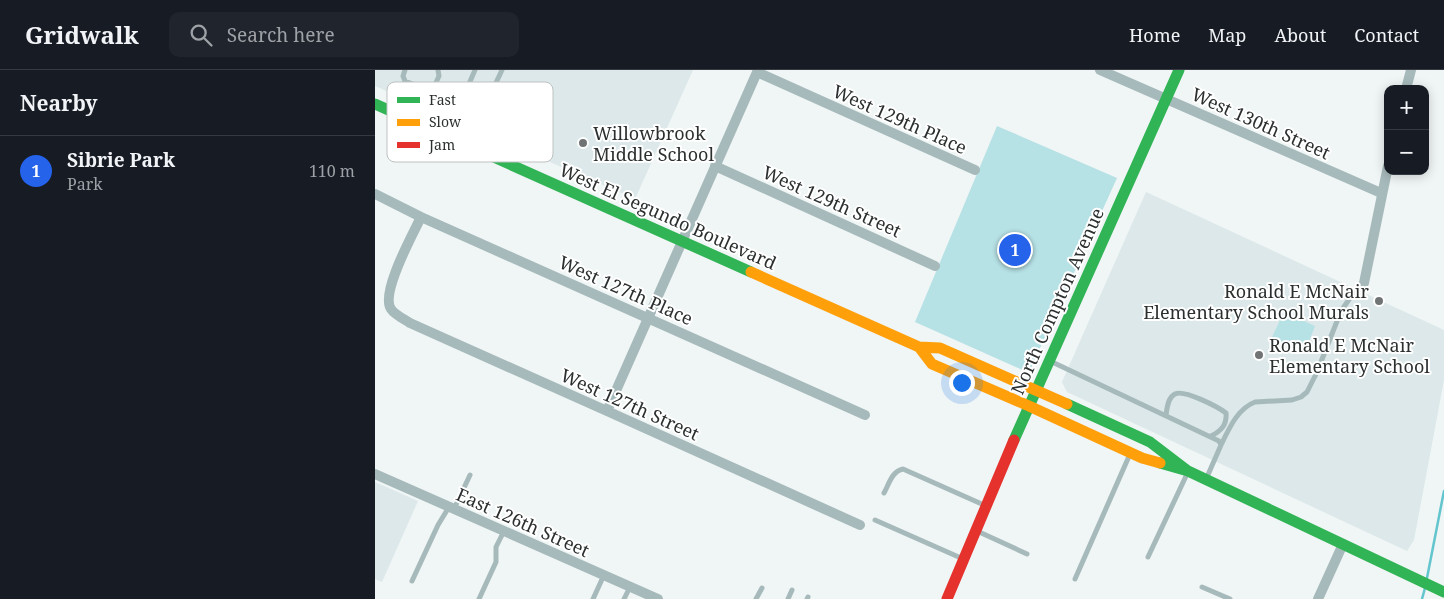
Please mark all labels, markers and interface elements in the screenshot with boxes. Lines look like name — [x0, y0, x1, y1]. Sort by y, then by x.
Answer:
search box — [169, 12, 519, 57]
text: Gridwalk — [25, 18, 139, 51]
icon: search — [187, 21, 215, 49]
text: Search here — [227, 22, 335, 48]
text: Home — [1129, 23, 1180, 47]
text: Map — [1208, 23, 1246, 47]
text: About — [1274, 23, 1326, 47]
text: Contact — [1354, 23, 1419, 47]
street label: West 129th Place — [829, 79, 971, 159]
legend — [387, 82, 553, 162]
street label: West 130th Street — [1188, 82, 1334, 164]
map controls — [1384, 85, 1429, 175]
button: + — [1384, 85, 1429, 130]
text: Nearby — [20, 89, 98, 117]
text: Fast — [429, 90, 456, 109]
text: Slow — [429, 112, 462, 131]
place label: Willowbrook Middle School — [593, 121, 714, 166]
button: − — [1384, 130, 1429, 175]
text: Jam — [428, 135, 455, 154]
marker: Willowbrook Middle School — [577, 137, 589, 149]
text: Sibrie Park — [67, 147, 175, 173]
street label: West El Segundo Boulevard — [556, 157, 780, 275]
text: 1 — [31, 160, 41, 182]
text: 110 m — [309, 160, 355, 182]
street label: West 129th Street — [759, 160, 905, 242]
text: Park — [67, 173, 103, 195]
street label: North Compton Avenue — [1005, 204, 1109, 398]
pin: 1 — [999, 231, 1031, 269]
street label: West 127th Place — [555, 250, 697, 330]
place label: Ronald E McNair Elementary School Murals — [1143, 279, 1370, 324]
marker: Ronald E McNair Elementary School Murals — [1373, 295, 1385, 307]
place label: Ronald E McNair Elementary School — [1269, 333, 1430, 378]
marker: Ronald E McNair Elementary School — [1253, 349, 1265, 361]
street label: West 127th Street — [557, 363, 703, 445]
your location — [949, 370, 975, 396]
street label: East 126th Street — [453, 482, 593, 562]

